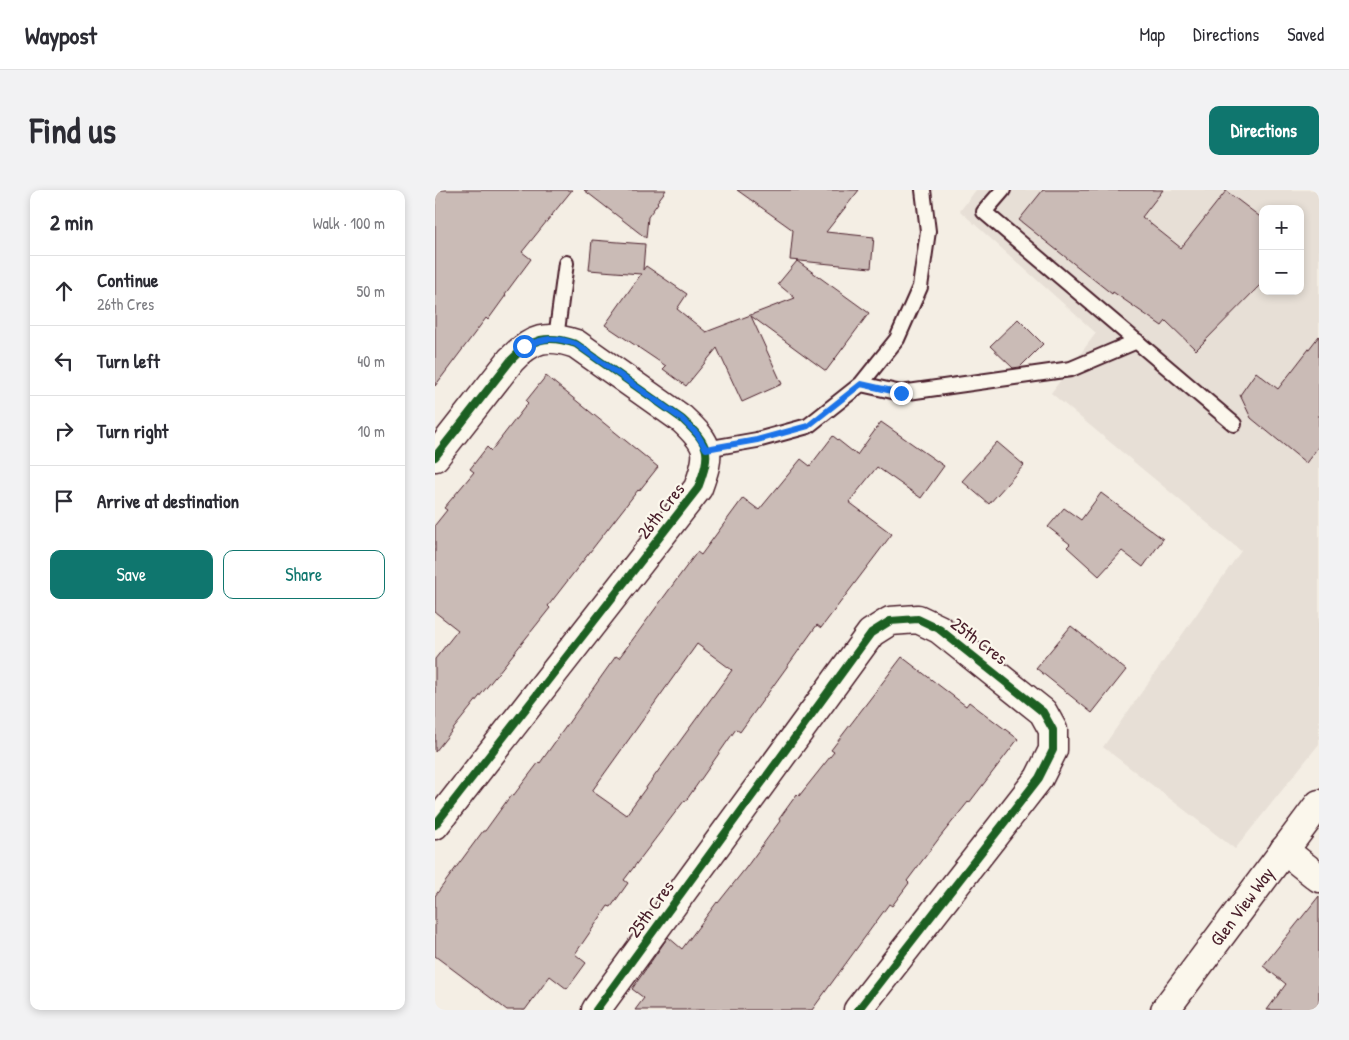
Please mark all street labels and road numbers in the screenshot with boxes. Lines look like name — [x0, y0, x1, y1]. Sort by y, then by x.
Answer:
street label: 26th Cres — [631, 478, 690, 544]
street label: 25th Cres — [946, 611, 1013, 670]
street label: Glen View Way — [1204, 862, 1280, 951]
street label: 25th Cres — [621, 875, 680, 942]

